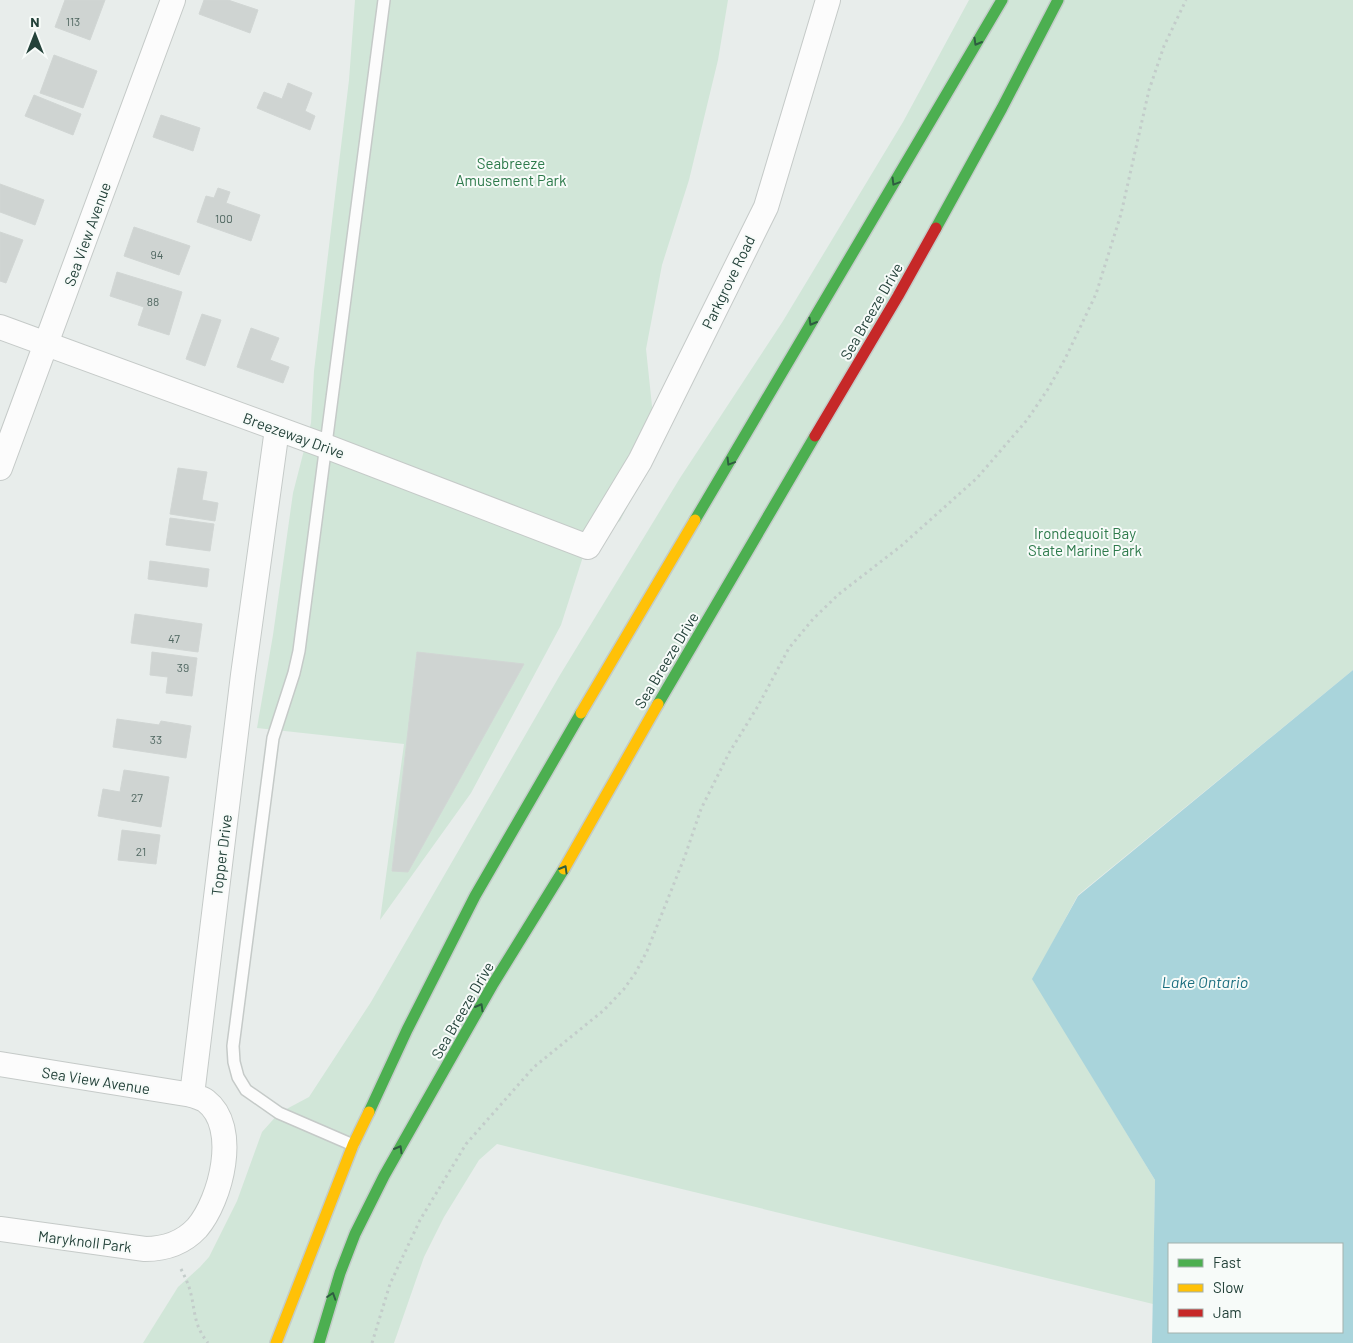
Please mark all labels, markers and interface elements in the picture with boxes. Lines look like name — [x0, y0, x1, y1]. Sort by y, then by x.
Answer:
north arrow — [10, 10, 60, 60]
text: N — [30, 13, 40, 30]
house number: 113 — [66, 14, 80, 28]
one-way arrow — [974, 37, 984, 46]
park label: Seabreeze Amusement Park — [455, 154, 567, 189]
one-way arrow — [891, 177, 901, 186]
street label: Sea View Avenue — [60, 180, 114, 288]
house number: 100 — [215, 211, 233, 225]
street label: Parkgrove Road — [698, 232, 758, 332]
house number: 94 — [151, 247, 163, 261]
street label: Sea Breeze Drive — [836, 259, 906, 363]
house number: 88 — [147, 294, 159, 308]
one-way arrow — [809, 317, 819, 326]
street label: Breezeway Drive — [241, 408, 347, 462]
one-way arrow — [726, 457, 736, 466]
park label: Irondequoit Bay State Marine Park — [1028, 524, 1143, 559]
street label: Sea Breeze Drive — [630, 609, 702, 711]
house number: 47 — [168, 631, 180, 645]
house number: 39 — [177, 660, 189, 674]
house number: 33 — [150, 732, 162, 746]
house number: 27 — [131, 790, 143, 804]
street label: Topper Drive — [207, 813, 235, 897]
house number: 21 — [136, 844, 146, 858]
one-way arrow — [558, 865, 568, 874]
street label: Sea Breeze Drive — [427, 958, 497, 1062]
water label: Lake Ontario — [1162, 972, 1248, 991]
one-way arrow — [473, 1004, 483, 1013]
street label: Sea View Avenue — [41, 1063, 151, 1097]
one-way arrow — [393, 1145, 403, 1154]
street label: Maryknoll Park — [37, 1226, 133, 1256]
legend — [1168, 1243, 1343, 1333]
text: Fast — [1213, 1253, 1241, 1271]
text: Slow — [1213, 1278, 1244, 1296]
one-way arrow — [327, 1293, 337, 1301]
text: Jam — [1213, 1303, 1242, 1321]

